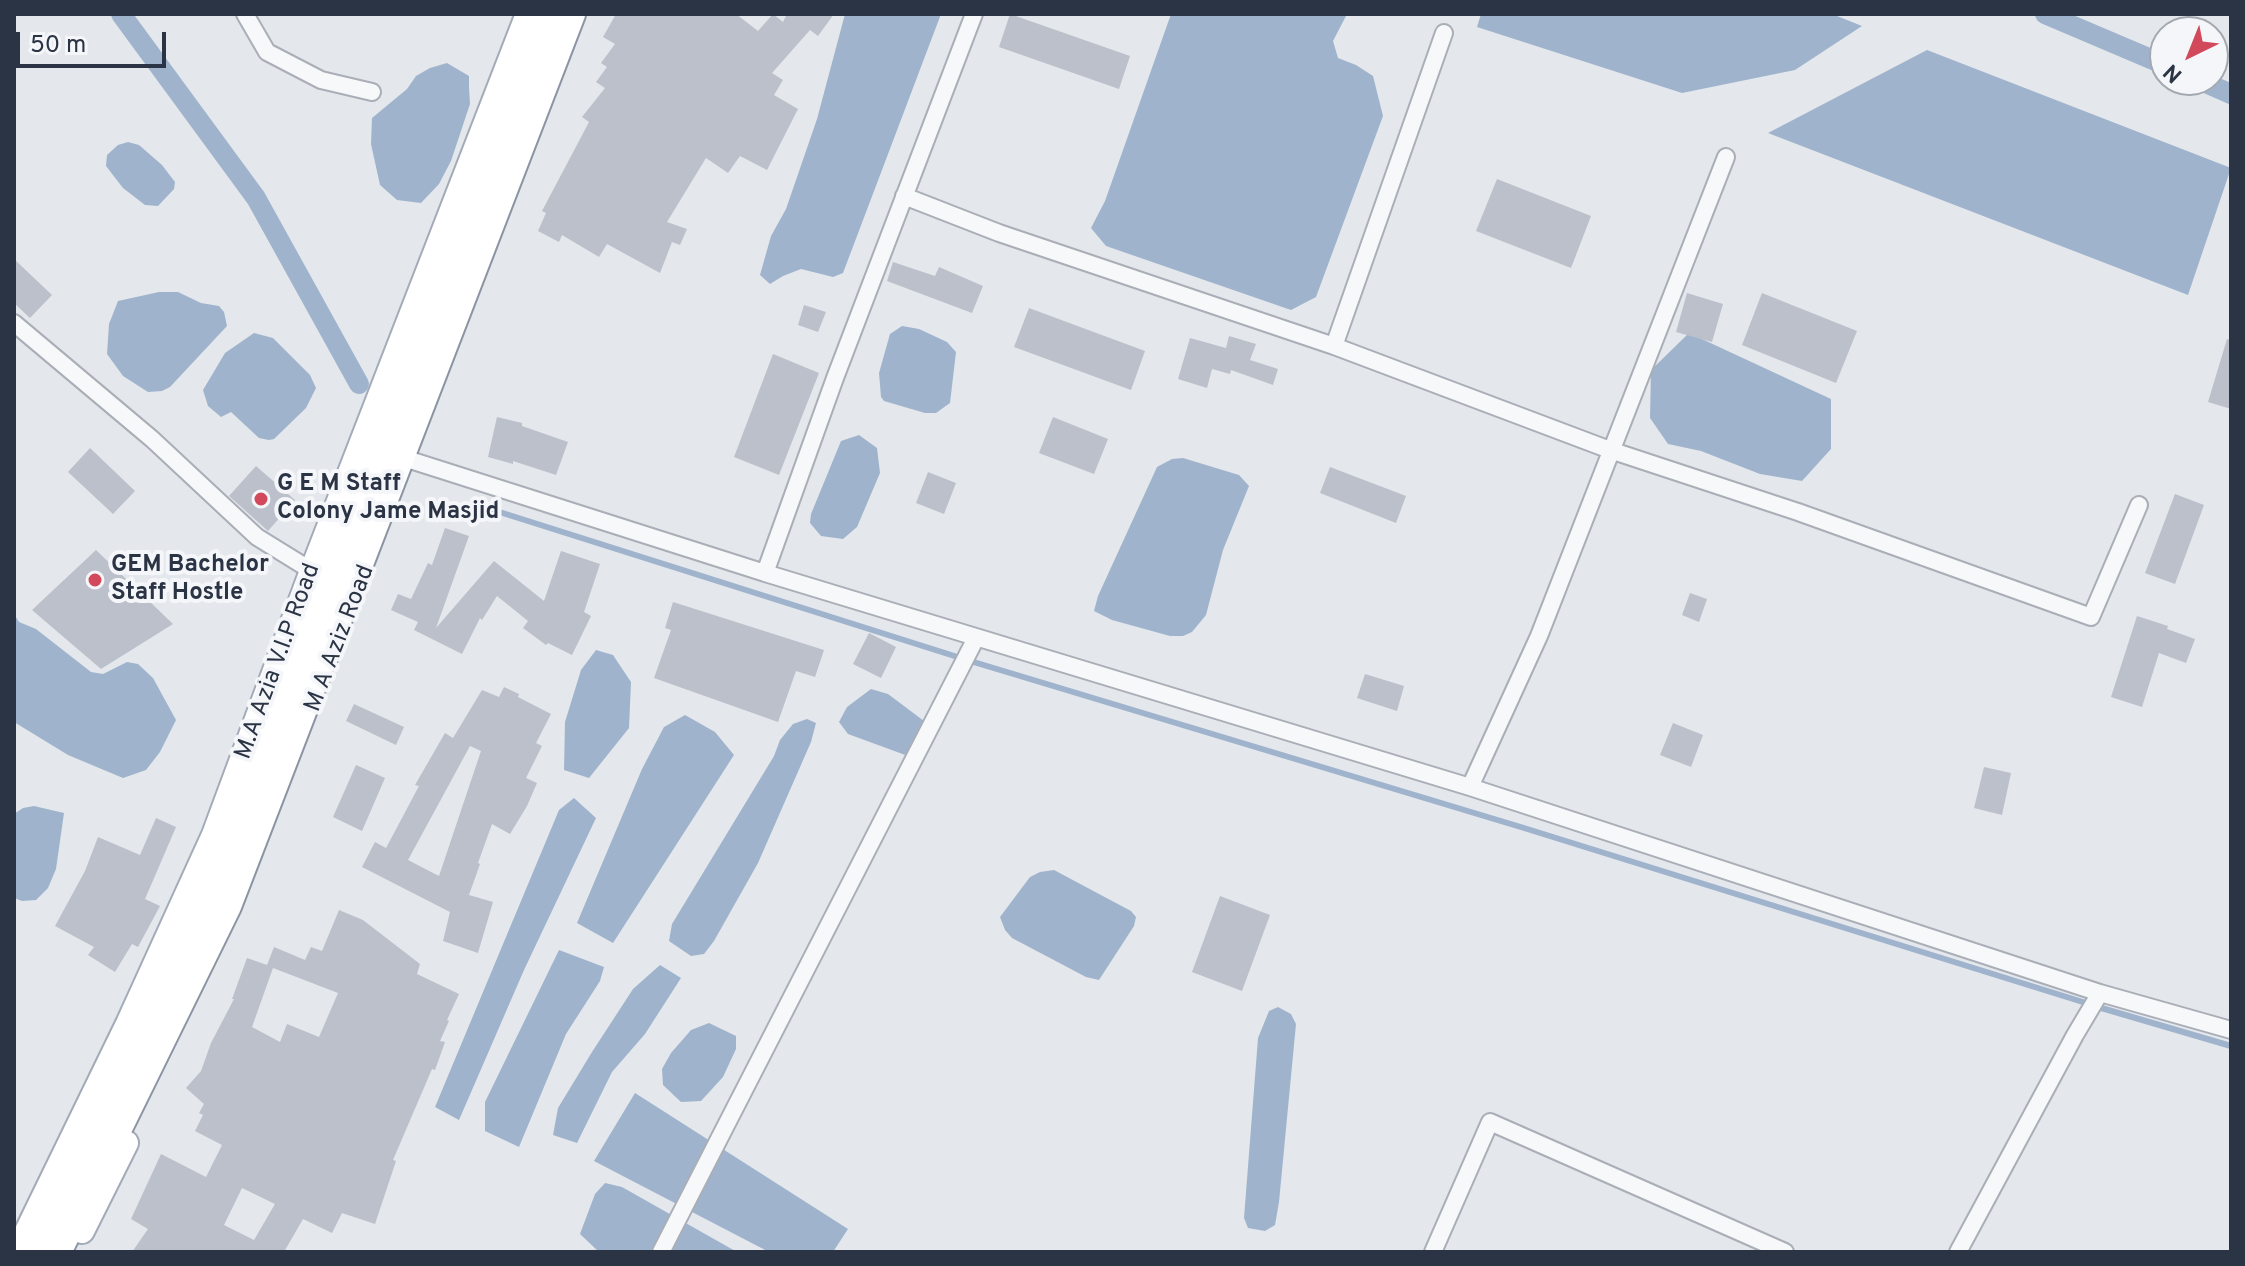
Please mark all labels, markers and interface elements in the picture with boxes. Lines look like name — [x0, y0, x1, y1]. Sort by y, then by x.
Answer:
scale bar — [20, 16, 170, 66]
north arrow — [2149, 16, 2229, 96]
text: 50 m — [30, 31, 86, 61]
text: N — [2159, 57, 2189, 88]
place label: G E M Staff Colony Jame Masjid — [277, 471, 499, 527]
marker: G E M Staff Colony Jame Masjid — [252, 490, 270, 508]
place label: GEM Bachelor Staff Hostle — [111, 552, 269, 608]
street label: M.A Azia V.I.P Road — [230, 560, 328, 764]
street label: M A Aziz Road — [300, 562, 382, 716]
marker: GEM Bachelor Staff Hostle — [86, 571, 104, 589]

